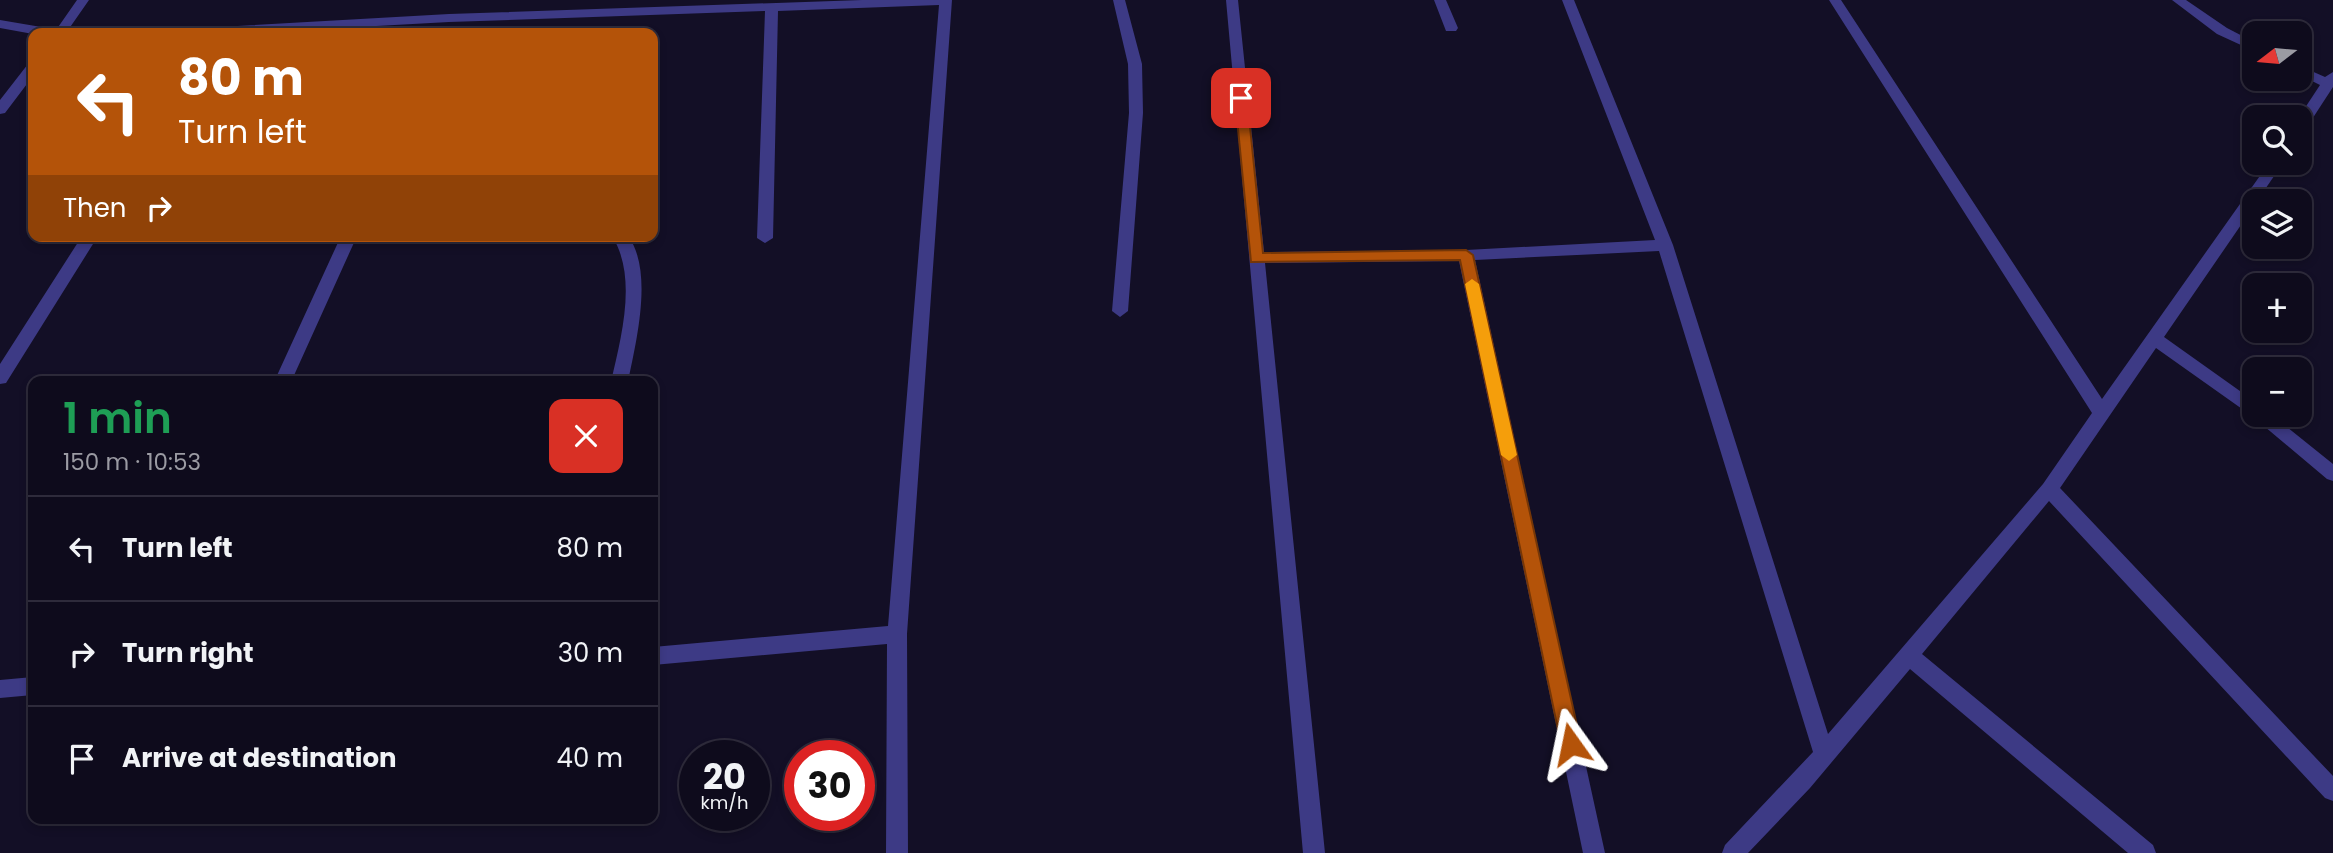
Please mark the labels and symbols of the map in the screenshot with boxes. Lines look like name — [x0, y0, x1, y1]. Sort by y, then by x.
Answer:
north arrow — [2242, 21, 2312, 91]
pin — [1211, 68, 1271, 128]
position arrow — [1534, 707, 1608, 781]
speed limit sign: 30 — [784, 740, 875, 831]

